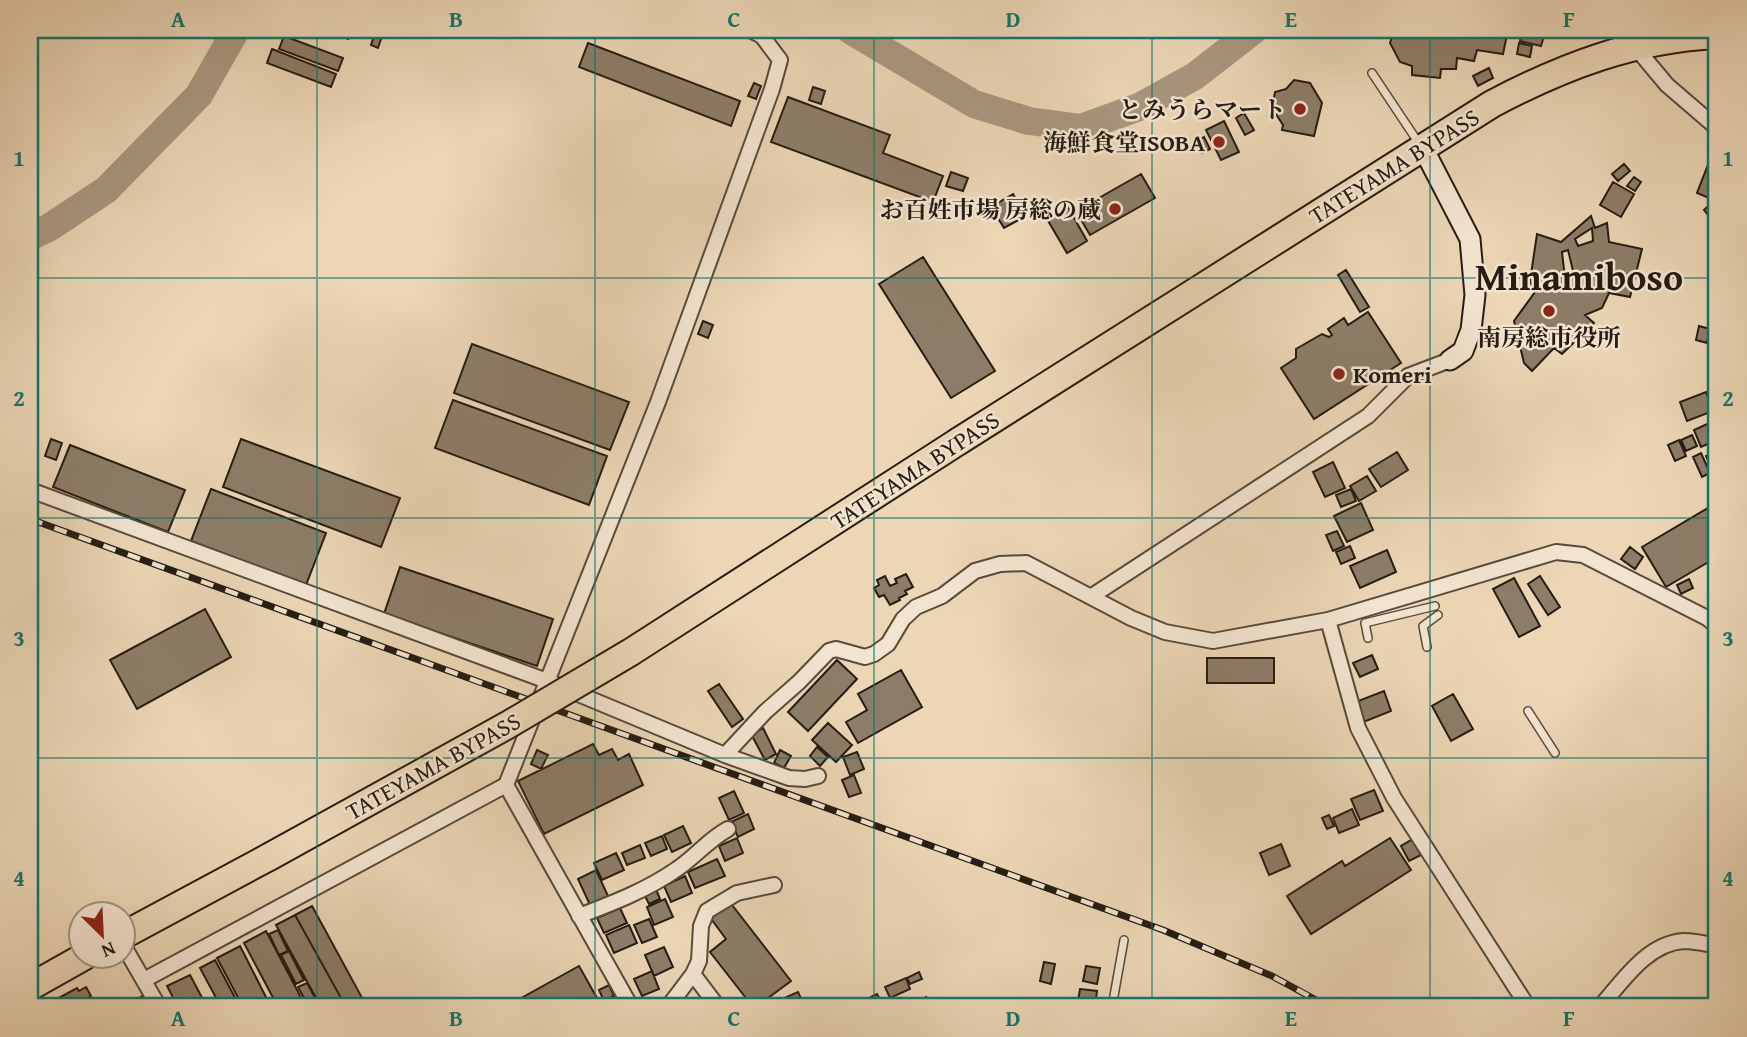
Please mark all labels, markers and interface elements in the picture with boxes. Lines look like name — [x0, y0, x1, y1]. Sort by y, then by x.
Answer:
text: A — [171, 2, 186, 35]
text: B — [449, 2, 463, 35]
text: C — [727, 2, 741, 35]
text: D — [1006, 2, 1021, 35]
text: E — [1285, 2, 1297, 35]
text: F — [1563, 2, 1575, 35]
place label: とみうらマート — [1118, 92, 1286, 127]
street label: TATEYAMA BYPASS — [1302, 99, 1486, 233]
marker: とみうらマート — [1292, 101, 1308, 117]
place label: 海鮮食堂ISOBA — [1043, 125, 1206, 160]
marker: 海鮮食堂ISOBA — [1211, 134, 1227, 150]
text: 1 — [13, 141, 25, 174]
text: 1 — [1722, 141, 1734, 174]
place label: お百姓市場 房総の蔵 — [880, 192, 1101, 227]
marker: お百姓市場 房総の蔵 — [1107, 201, 1123, 217]
district label: Minamiboso — [1475, 248, 1683, 304]
marker: 南房総市役所 — [1541, 303, 1557, 319]
place label: 南房総市役所 — [1477, 320, 1621, 355]
place label: Komeri — [1353, 357, 1432, 392]
marker: Komeri — [1331, 366, 1347, 382]
text: 2 — [13, 381, 25, 414]
text: 2 — [1722, 381, 1734, 414]
street label: TATEYAMA BYPASS — [824, 402, 1006, 538]
text: 3 — [13, 621, 25, 654]
text: 3 — [1722, 621, 1734, 654]
street label: TATEYAMA BYPASS — [339, 703, 527, 829]
text: 4 — [13, 861, 25, 894]
text: 4 — [1722, 861, 1734, 894]
north arrow — [66, 900, 136, 970]
text: N — [97, 935, 120, 966]
text: A — [171, 1001, 186, 1034]
text: B — [449, 1001, 463, 1034]
text: C — [727, 1001, 741, 1034]
text: D — [1006, 1001, 1021, 1034]
text: E — [1285, 1001, 1297, 1034]
text: F — [1563, 1001, 1575, 1034]

